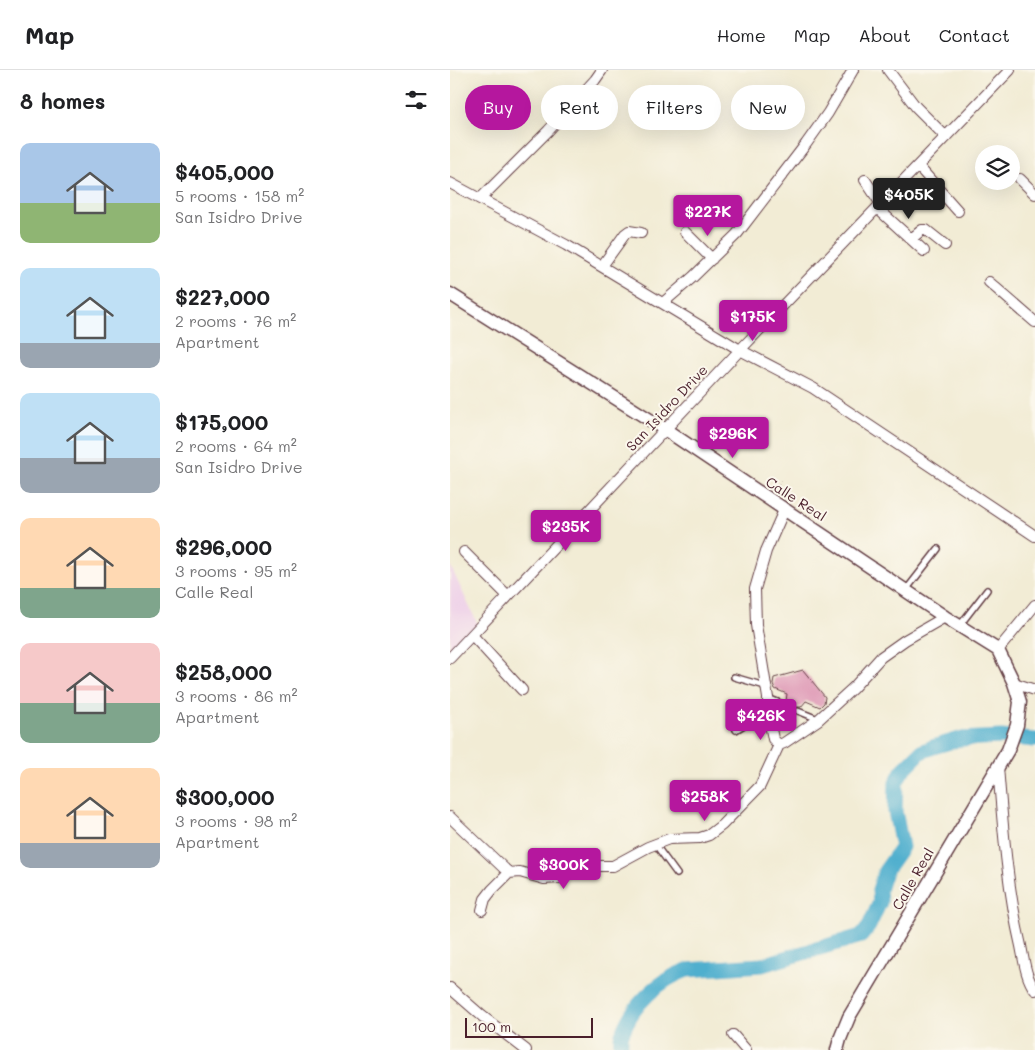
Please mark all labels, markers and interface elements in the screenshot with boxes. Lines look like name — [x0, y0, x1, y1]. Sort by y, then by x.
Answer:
text: Map — [25, 19, 74, 50]
text: Home — [717, 23, 766, 47]
text: Map — [794, 23, 830, 47]
text: About — [858, 23, 911, 47]
text: Contact — [939, 23, 1010, 47]
chip: Buy — [465, 85, 531, 130]
chip: Rent — [541, 85, 618, 130]
chip: Filters — [628, 85, 721, 130]
chip: New — [731, 85, 805, 130]
icon: filters — [402, 86, 430, 114]
text: 8 homes — [20, 87, 105, 114]
map controls — [975, 145, 1020, 190]
button: layers — [975, 145, 1020, 190]
text: $405,000 — [175, 158, 274, 185]
icon: home — [60, 163, 120, 223]
pin: $405K — [874, 178, 944, 220]
text: $405K — [884, 183, 934, 204]
text: 5 rooms · 158 m² — [175, 185, 304, 206]
pin: $227K — [673, 194, 743, 237]
text: $227K — [684, 200, 732, 221]
text: San Isidro Drive — [175, 206, 303, 227]
text: $227,000 — [175, 283, 270, 310]
icon: home — [60, 288, 120, 348]
pin: $175K — [718, 300, 788, 342]
text: $175K — [730, 305, 776, 326]
text: 2 rooms · 76 m² — [175, 310, 296, 331]
text: Apartment — [175, 331, 260, 352]
street label: San Isidro Drive — [622, 360, 712, 455]
text: $175,000 — [175, 408, 268, 435]
icon: home — [60, 413, 120, 473]
pin: $296K — [698, 416, 768, 459]
text: $296K — [709, 422, 757, 443]
text: 2 rooms · 64 m² — [175, 435, 297, 456]
text: San Isidro Drive — [175, 456, 303, 477]
street label: Calle Real — [762, 472, 830, 525]
pin: $235K — [531, 510, 601, 552]
text: $235K — [542, 515, 590, 536]
text: $296,000 — [175, 533, 272, 560]
icon: home — [60, 538, 120, 598]
text: 3 rooms · 95 m² — [175, 560, 297, 581]
text: Calle Real — [175, 581, 254, 602]
text: $258,000 — [175, 658, 272, 685]
icon: home — [60, 663, 120, 723]
text: 3 rooms · 86 m² — [175, 685, 298, 706]
pin: $426K — [726, 698, 796, 741]
text: $426K — [736, 704, 786, 725]
text: Apartment — [175, 706, 260, 727]
pin: $258K — [670, 780, 740, 822]
text: $300,000 — [175, 783, 275, 810]
text: $258K — [681, 785, 729, 806]
icon: home — [60, 788, 120, 848]
text: 3 rooms · 98 m² — [175, 810, 297, 831]
text: Apartment — [175, 831, 260, 852]
street label: Calle Real — [887, 844, 938, 913]
pin: $300K — [529, 848, 599, 890]
text: $300K — [539, 853, 589, 874]
scale bar — [465, 1015, 592, 1038]
text: 100 m — [472, 1017, 511, 1036]

